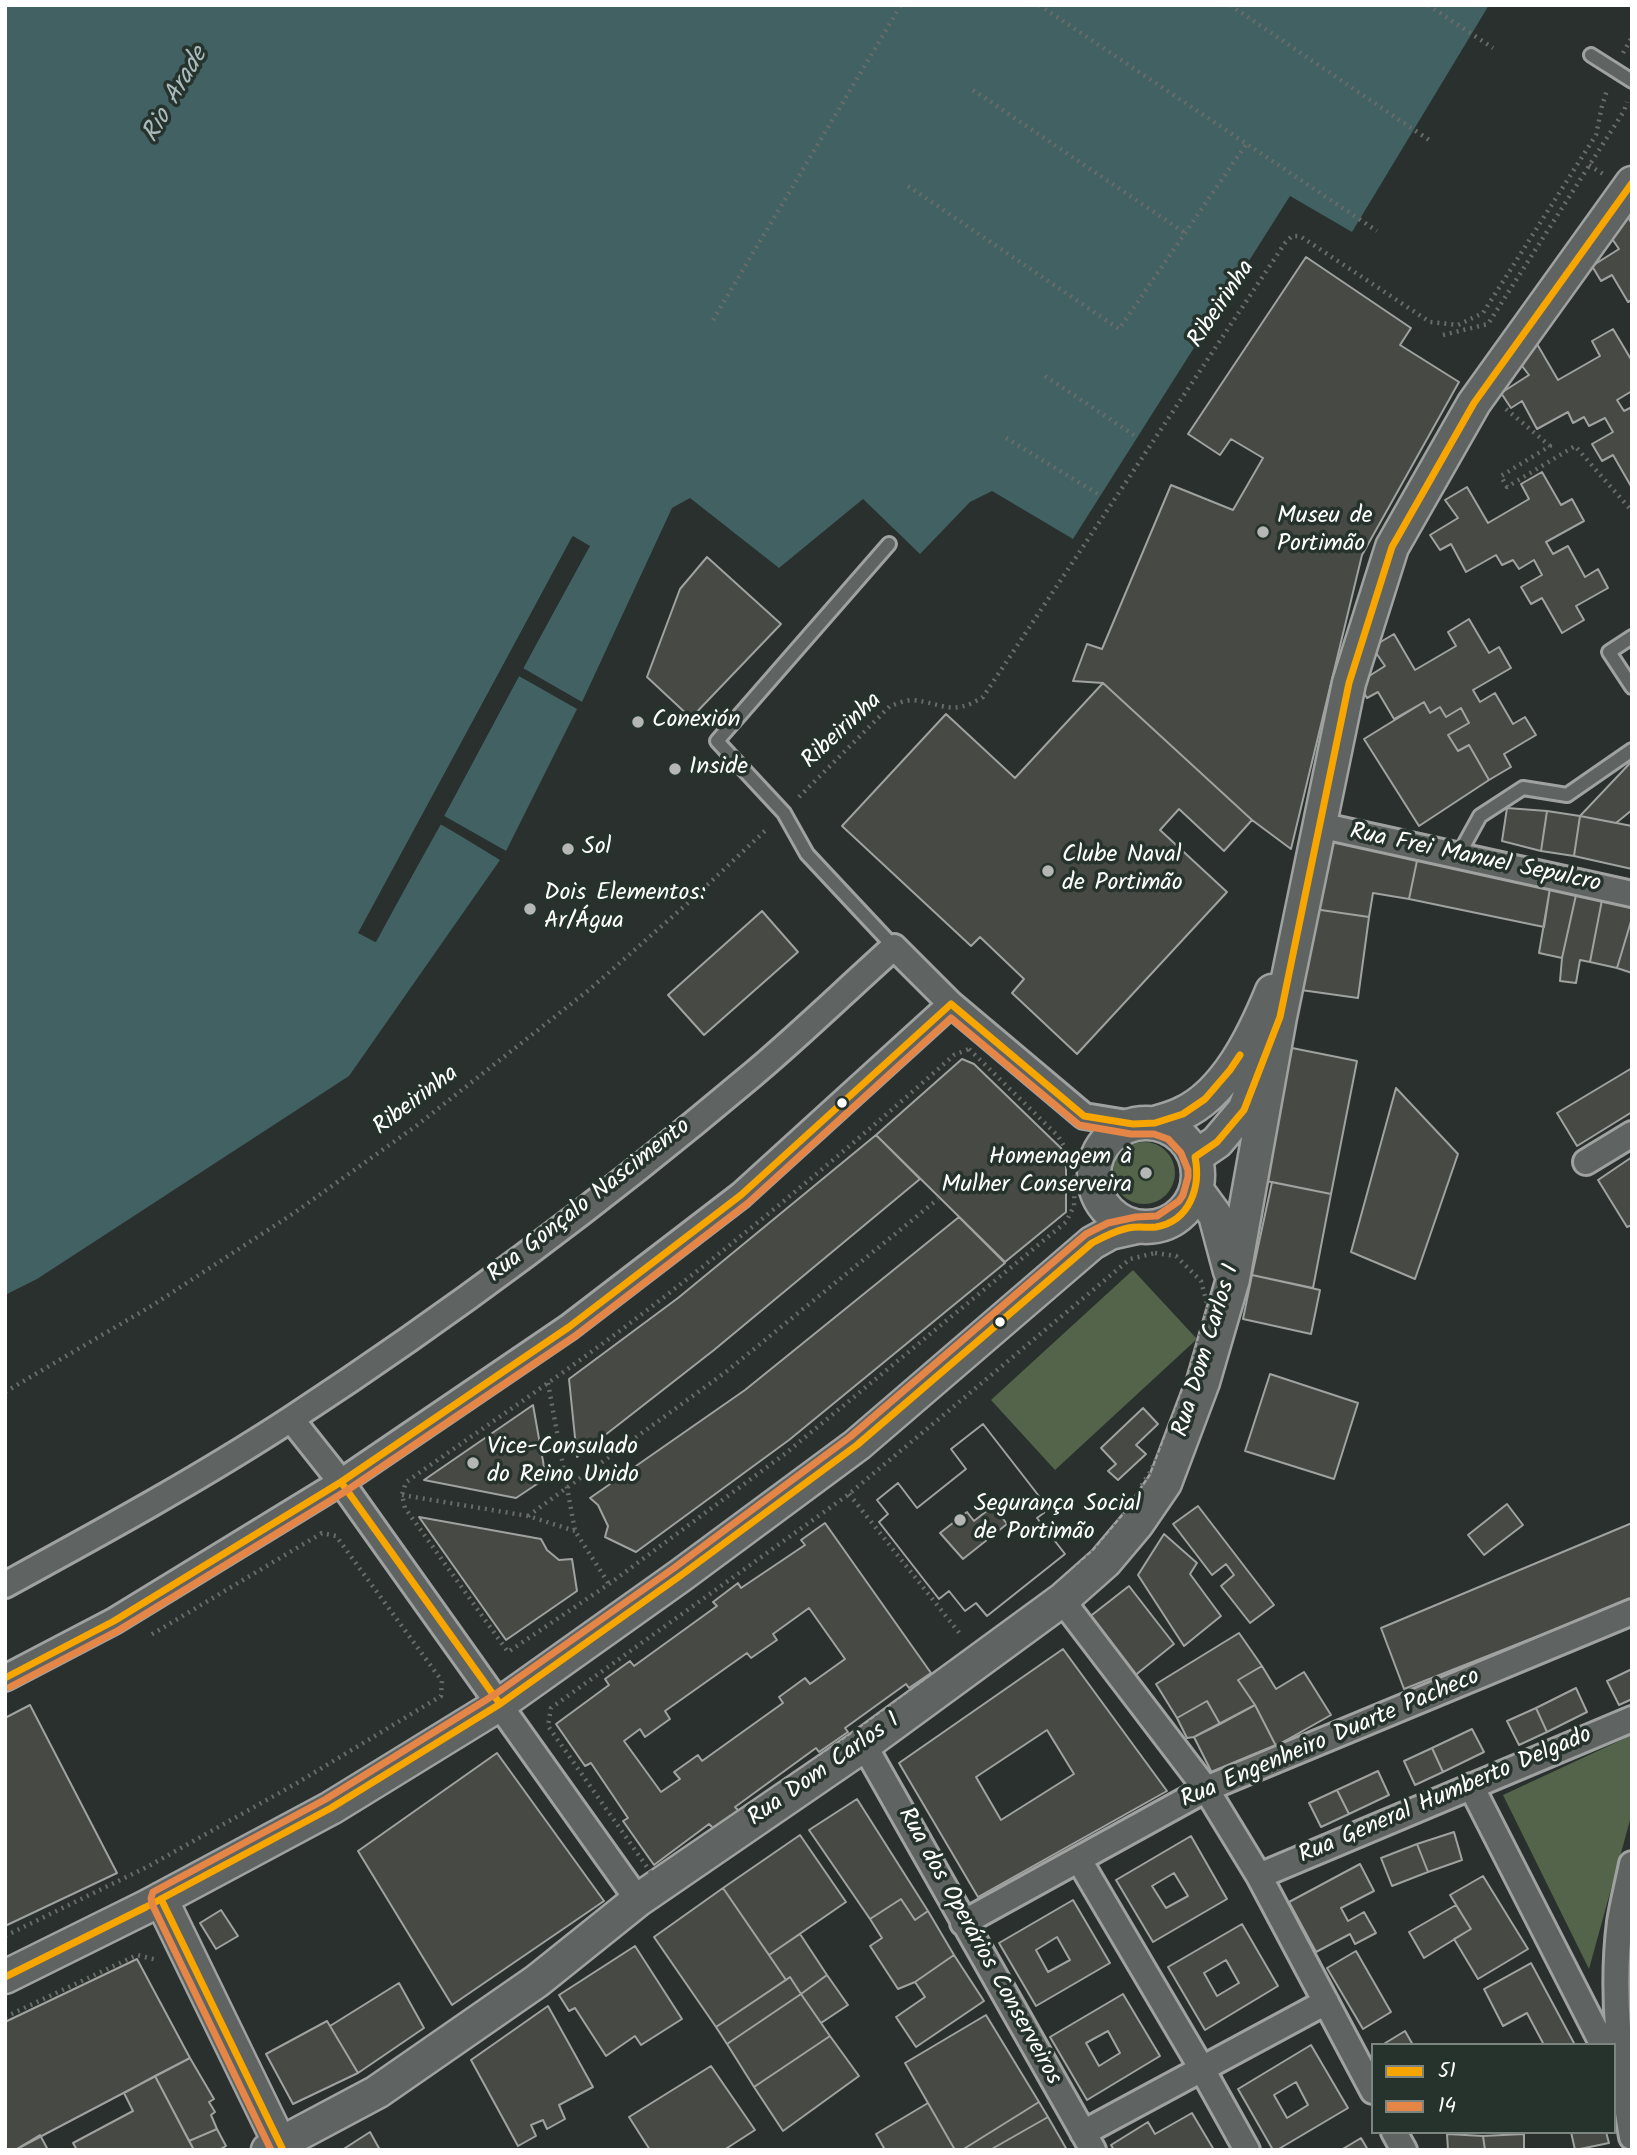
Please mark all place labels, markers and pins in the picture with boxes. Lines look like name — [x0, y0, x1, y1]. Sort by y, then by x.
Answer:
place label: Museu de Portimão — [1277, 504, 1372, 560]
marker: Museu de Portimão — [1255, 524, 1271, 540]
place label: Conexión — [652, 708, 740, 736]
marker: Conexión — [630, 714, 646, 730]
place label: Inside — [689, 755, 748, 783]
marker: Inside — [667, 761, 683, 777]
place label: Sol — [582, 835, 611, 863]
marker: Sol — [560, 841, 576, 857]
place label: Clube Naval de Portimão — [1062, 843, 1183, 899]
marker: Clube Naval de Portimão — [1040, 863, 1056, 879]
place label: Dois Elementos: Ar/Água — [544, 881, 706, 937]
marker: Dois Elementos: Ar/Água — [522, 901, 538, 917]
unlabelled marker — [835, 1096, 849, 1110]
place label: Homenagem à Mulher Conserveira — [942, 1145, 1132, 1201]
marker: Homenagem à Mulher Conserveira — [1138, 1165, 1154, 1181]
unlabelled marker — [993, 1315, 1007, 1329]
place label: Vice-Consulado do Reino Unido — [487, 1435, 639, 1491]
marker: Vice-Consulado do Reino Unido — [465, 1455, 481, 1471]
place label: Segurança Social de Portimão — [974, 1492, 1141, 1548]
marker: Segurança Social de Portimão — [952, 1512, 968, 1528]

